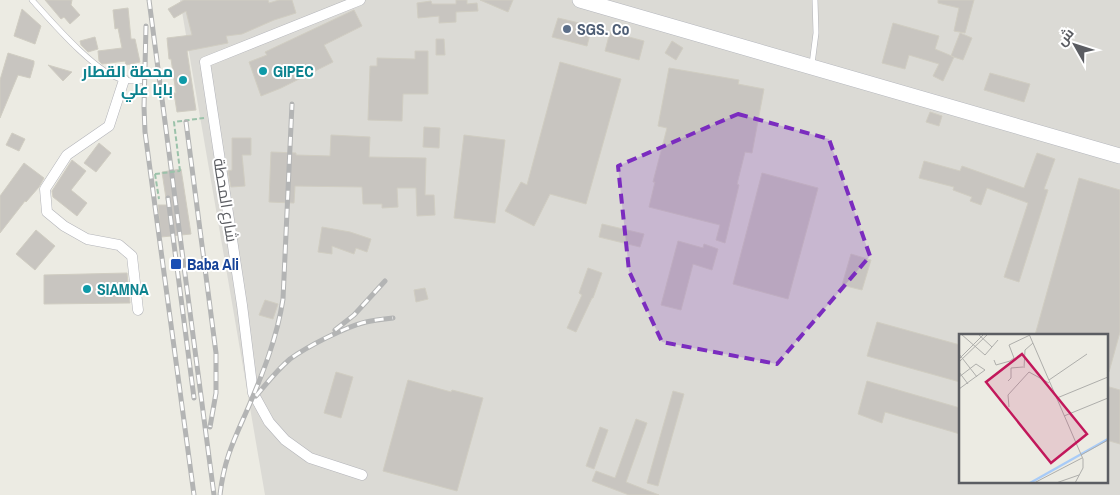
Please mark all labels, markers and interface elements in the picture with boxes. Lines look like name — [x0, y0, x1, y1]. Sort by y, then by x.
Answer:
place label: SGS. Co — [577, 18, 630, 40]
north arrow — [1050, 20, 1100, 70]
marker: SGS. Co — [561, 23, 573, 35]
text: ش — [1052, 24, 1078, 49]
place label: محطة القطار بابا علي — [81, 60, 173, 102]
place label: GIPEC — [273, 60, 314, 82]
marker: GIPEC — [257, 65, 269, 77]
marker: محطة القطار بابا علي — [177, 74, 189, 86]
street label: شارع المحطة — [207, 156, 244, 244]
place label: Baba Ali — [187, 253, 239, 275]
marker: Baba Ali — [169, 257, 183, 271]
place label: SIAMNA — [97, 278, 149, 300]
marker: SIAMNA — [81, 283, 93, 295]
inset map — [959, 334, 1108, 482]

